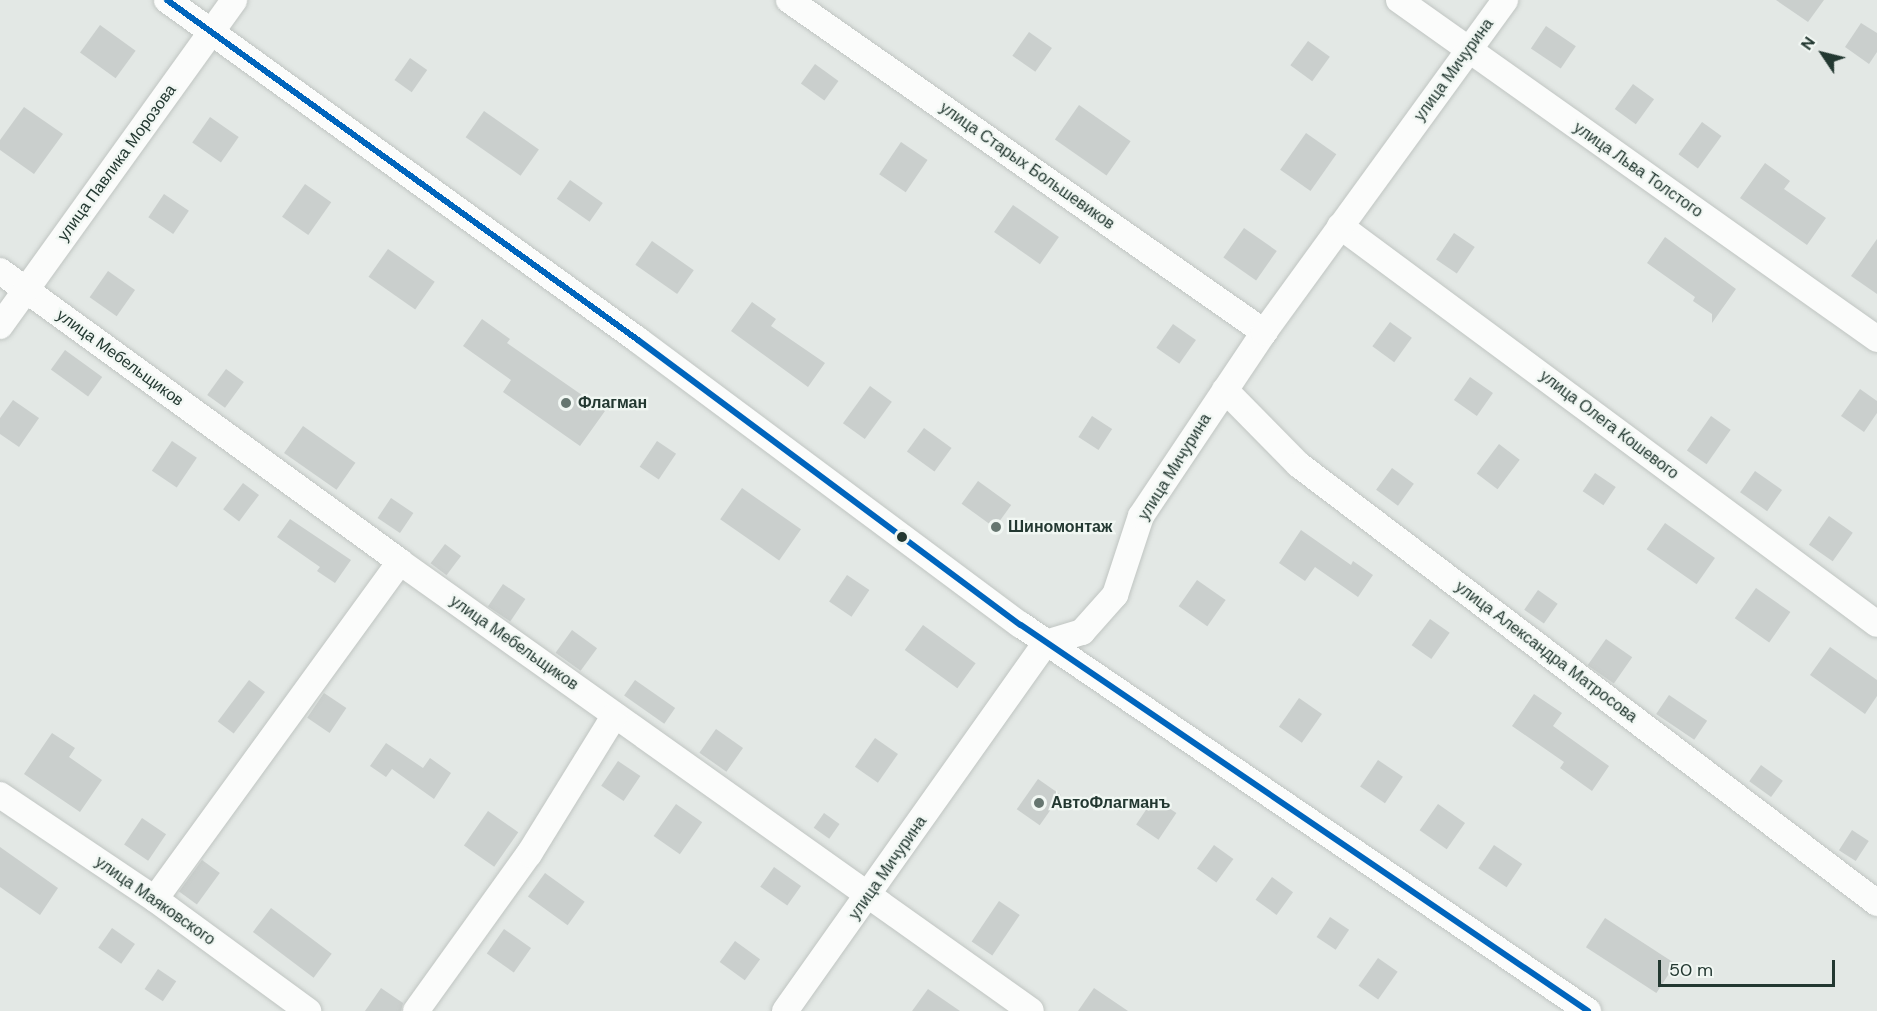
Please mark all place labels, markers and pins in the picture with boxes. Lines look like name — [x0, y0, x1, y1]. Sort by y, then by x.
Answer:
place label: Флагман — [578, 393, 647, 413]
marker: Флагман — [559, 396, 573, 410]
place label: Шиномонтаж — [1008, 517, 1112, 537]
marker: Шиномонтаж — [989, 520, 1003, 534]
unlabelled marker — [896, 531, 908, 543]
place label: АвтоФлагманъ — [1051, 793, 1170, 813]
marker: АвтоФлагманъ — [1032, 796, 1046, 810]

